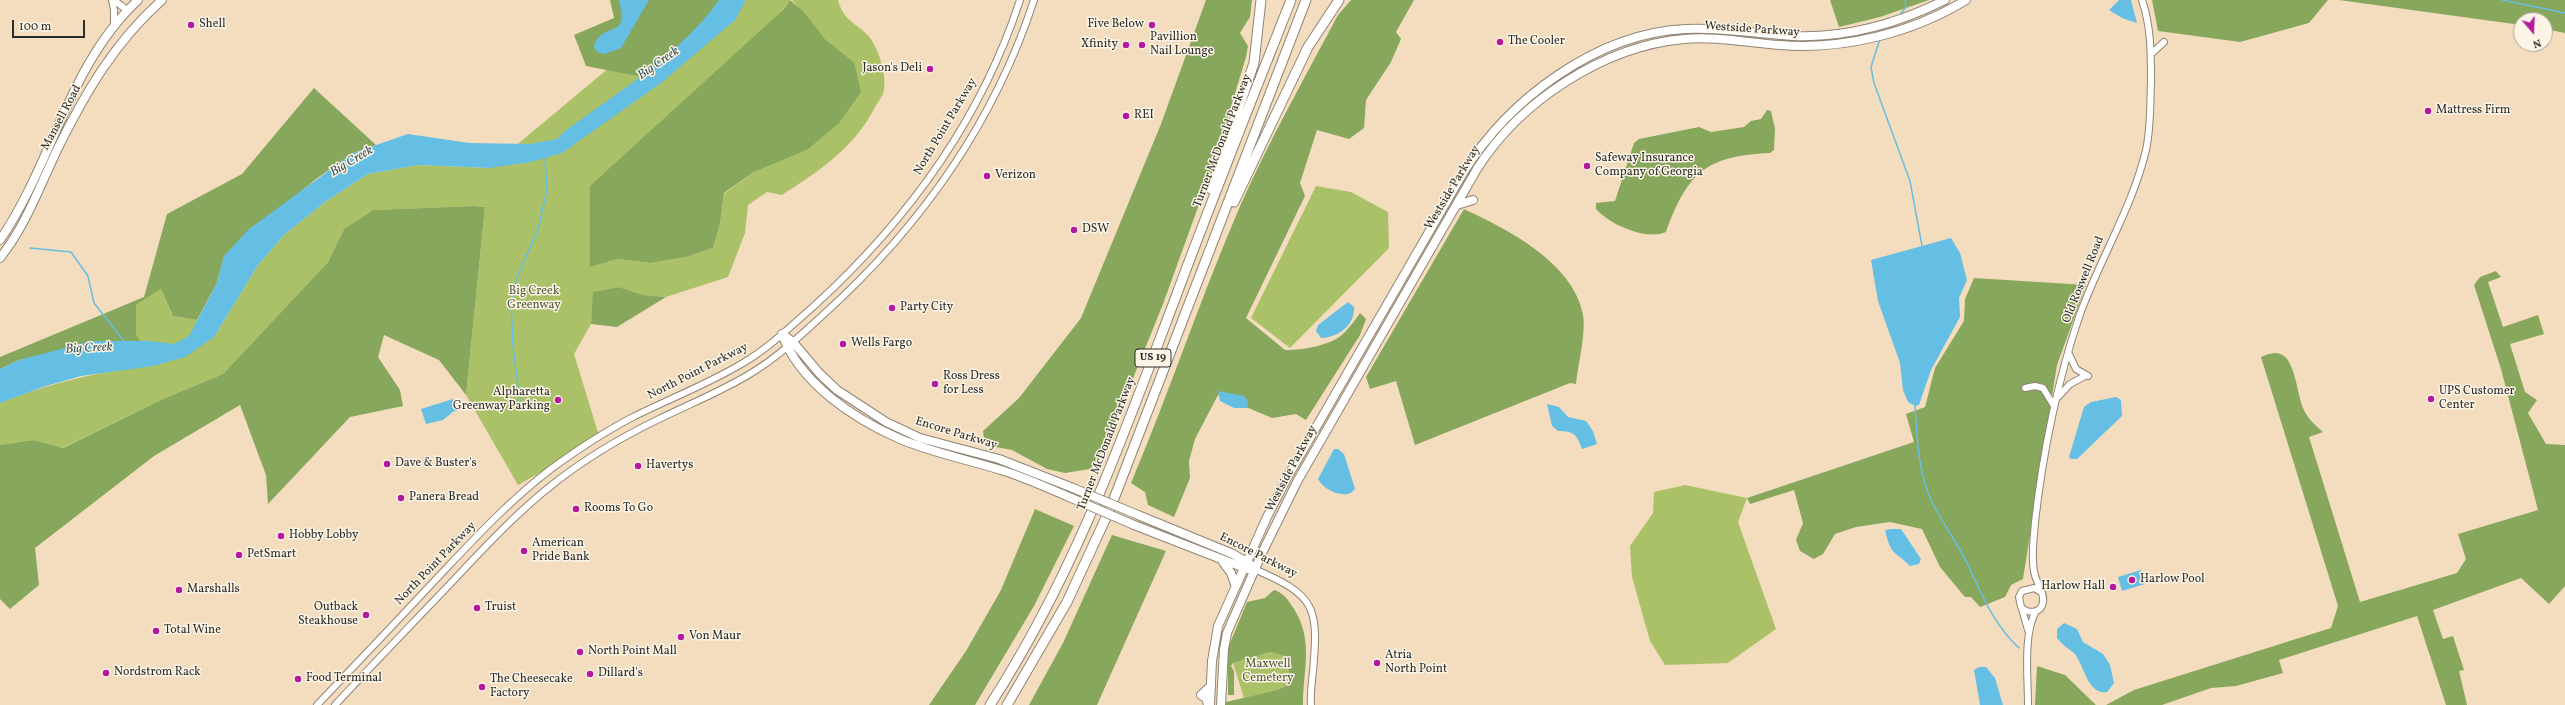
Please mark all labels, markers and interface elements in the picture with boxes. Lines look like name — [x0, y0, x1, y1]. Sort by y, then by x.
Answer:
scale bar — [14, 12, 87, 38]
north arrow — [2513, 12, 2553, 52]
place label: Shell — [199, 18, 226, 32]
place label: Five Below — [1087, 18, 1144, 32]
text: 100 m — [19, 19, 51, 35]
street label: Westside Parkway — [1704, 19, 1800, 41]
marker: Shell — [186, 20, 196, 30]
marker: Five Below — [1147, 20, 1157, 30]
place label: Pavillion Nail Lounge — [1150, 31, 1213, 59]
text: N — [2531, 34, 2543, 51]
place label: The Cooler — [1508, 35, 1565, 49]
marker: The Cooler — [1495, 37, 1505, 47]
place label: Xfinity — [1081, 38, 1118, 52]
marker: Xfinity — [1121, 40, 1131, 50]
marker: Pavillion Nail Lounge — [1137, 40, 1147, 50]
water label: Big Creek — [635, 44, 683, 84]
place label: Jason's Deli — [862, 62, 922, 76]
marker: Jason's Deli — [925, 64, 935, 74]
street label: Turner McDonald Parkway — [1191, 72, 1255, 210]
street label: North Point Parkway — [911, 76, 981, 178]
street label: Mansell Road — [39, 83, 85, 153]
place label: Mattress Firm — [2436, 104, 2510, 118]
marker: Mattress Firm — [2423, 106, 2433, 116]
place label: REI — [1134, 109, 1154, 123]
marker: REI — [1121, 111, 1131, 121]
water label: Big Creek — [328, 143, 376, 181]
street label: Westside Parkway — [1422, 143, 1484, 233]
place label: Safeway Insurance Company of Georgia — [1595, 152, 1703, 180]
marker: Safeway Insurance Company of Georgia — [1582, 161, 1592, 171]
place label: Verizon — [995, 169, 1036, 183]
marker: Verizon — [982, 171, 992, 181]
place label: DSW — [1082, 223, 1109, 237]
marker: DSW — [1069, 225, 1079, 235]
street label: Old Roswell Road — [2060, 235, 2108, 325]
park label: Big Creek Greenway — [507, 285, 561, 313]
place label: Party City — [900, 301, 953, 315]
marker: Party City — [887, 303, 897, 313]
place label: Wells Fargo — [851, 337, 912, 351]
marker: Wells Fargo — [838, 339, 848, 349]
water label: Big Creek — [65, 340, 113, 358]
street label: North Point Parkway — [646, 341, 750, 403]
road number: US 19 — [1135, 349, 1171, 367]
place label: Ross Dress for Less — [943, 370, 1000, 398]
street label: Turner McDonald Parkway — [1075, 375, 1139, 513]
marker: Ross Dress for Less — [930, 379, 940, 389]
place label: UPS Customer Center — [2439, 385, 2515, 413]
place label: Alpharetta Greenway Parking — [453, 386, 550, 414]
marker: UPS Customer Center — [2426, 394, 2436, 404]
marker: Alpharetta Greenway Parking — [553, 395, 563, 405]
street label: Encore Parkway — [913, 415, 999, 453]
street label: Westside Parkway — [1263, 423, 1321, 515]
place label: Dave & Buster's — [395, 457, 477, 471]
marker: Dave & Buster's — [382, 459, 392, 469]
place label: Havertys — [646, 459, 693, 473]
marker: Havertys — [633, 461, 643, 471]
place label: Panera Bread — [409, 491, 479, 505]
marker: Panera Bread — [396, 493, 406, 503]
place label: Rooms To Go — [584, 502, 653, 516]
marker: Rooms To Go — [571, 504, 581, 514]
street label: North Point Parkway — [392, 519, 480, 609]
place label: Hobby Lobby — [289, 529, 358, 543]
street label: Encore Parkway — [1217, 530, 1299, 582]
marker: Hobby Lobby — [276, 531, 286, 541]
place label: American Pride Bank — [532, 537, 590, 565]
marker: American Pride Bank — [519, 546, 529, 556]
place label: PetSmart — [247, 548, 296, 562]
marker: PetSmart — [234, 550, 244, 560]
place label: Harlow Pool — [2140, 573, 2205, 587]
marker: Harlow Pool — [2127, 575, 2137, 585]
place label: Harlow Hall — [2041, 580, 2105, 594]
marker: Harlow Hall — [2108, 582, 2118, 592]
place label: Marshalls — [187, 583, 240, 597]
marker: Marshalls — [174, 585, 184, 595]
place label: Outback Steakhouse — [298, 601, 358, 629]
place label: Truist — [485, 601, 516, 615]
marker: Truist — [472, 603, 482, 613]
marker: Outback Steakhouse — [361, 610, 371, 620]
place label: Total Wine — [164, 624, 221, 638]
marker: Total Wine — [151, 626, 161, 636]
place label: Von Maur — [689, 630, 741, 644]
marker: Von Maur — [676, 632, 686, 642]
place label: North Point Mall — [588, 645, 677, 659]
marker: North Point Mall — [575, 647, 585, 657]
place label: Atria North Point — [1385, 649, 1447, 677]
park label: Maxwell Cemetery — [1242, 658, 1294, 686]
marker: Atria North Point — [1372, 658, 1382, 668]
place label: Nordstrom Rack — [114, 666, 201, 680]
place label: Dillard's — [598, 667, 643, 681]
marker: Nordstrom Rack — [101, 668, 111, 678]
marker: Dillard's — [585, 669, 595, 679]
place label: Food Terminal — [306, 672, 382, 686]
place label: The Cheesecake Factory — [490, 673, 573, 701]
marker: Food Terminal — [293, 674, 303, 684]
marker: The Cheesecake Factory — [477, 682, 487, 692]

